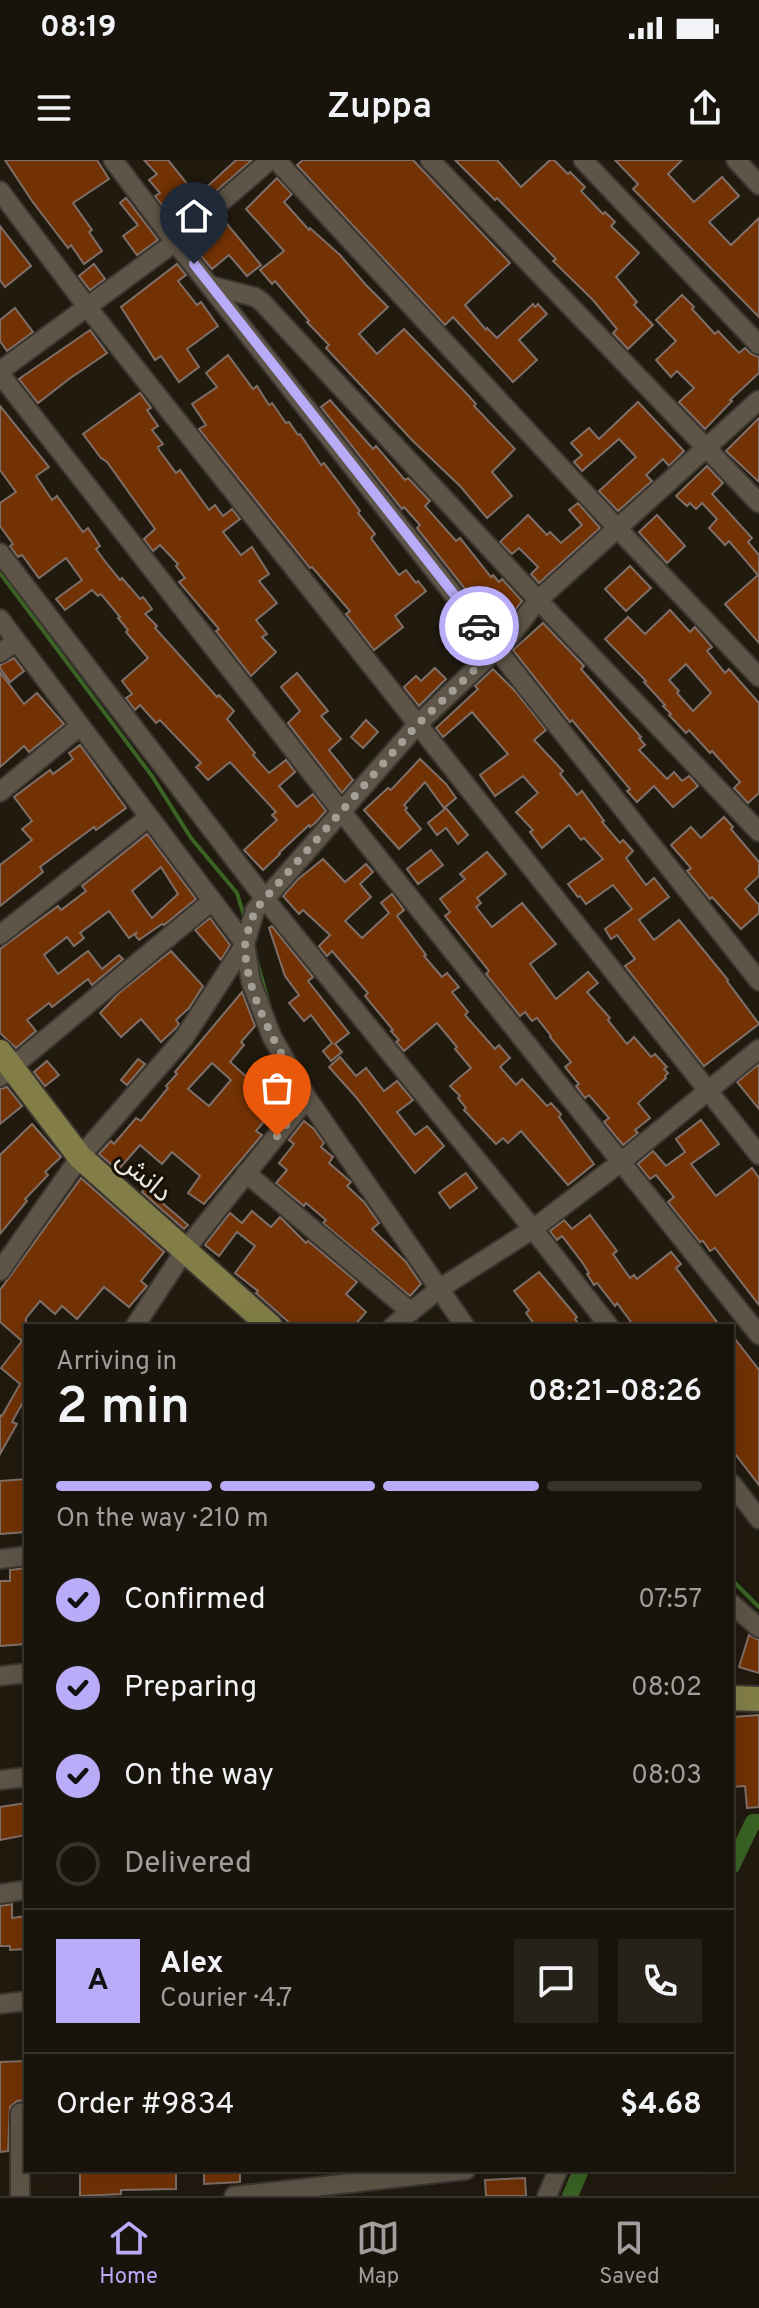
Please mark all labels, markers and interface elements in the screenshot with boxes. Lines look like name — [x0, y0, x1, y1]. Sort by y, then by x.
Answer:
text: 08:19 — [40, 10, 116, 47]
text: Zuppa — [327, 85, 432, 131]
icon: menu — [32, 86, 76, 130]
icon: share — [683, 86, 727, 130]
pin — [160, 182, 228, 264]
icon: home — [172, 194, 216, 238]
courier — [439, 586, 519, 666]
icon: car — [457, 604, 501, 648]
pin — [243, 1054, 311, 1136]
icon: bag — [255, 1066, 299, 1110]
street label: دانش — [107, 1143, 179, 1212]
text: Arriving in — [56, 1346, 177, 1379]
text: 08:21–08:26 — [528, 1374, 702, 1411]
text: 2 min — [56, 1376, 190, 1442]
text: On the way · 210 m — [56, 1503, 269, 1536]
icon: check — [56, 1578, 100, 1622]
text: Confirmed — [124, 1582, 266, 1619]
text: 07:57 — [638, 1584, 702, 1617]
icon: check — [56, 1666, 100, 1710]
text: Preparing — [124, 1670, 257, 1707]
text: 08:02 — [631, 1672, 702, 1705]
icon: check — [56, 1754, 100, 1798]
text: On the way — [124, 1758, 274, 1795]
text: 08:03 — [631, 1760, 702, 1793]
text: Delivered — [124, 1846, 252, 1883]
button: chat — [514, 1939, 598, 2023]
button: phone — [618, 1939, 702, 2023]
text: Alex — [160, 1946, 224, 1983]
text: A — [87, 1963, 109, 2000]
text: Courier · 4.7 — [160, 1983, 292, 2016]
text: Order #9834 — [56, 2087, 234, 2124]
text: $4.68 — [620, 2087, 702, 2124]
tab: Home — [99, 2216, 158, 2291]
tab: Map — [356, 2216, 400, 2291]
tab: Saved — [599, 2216, 660, 2291]

